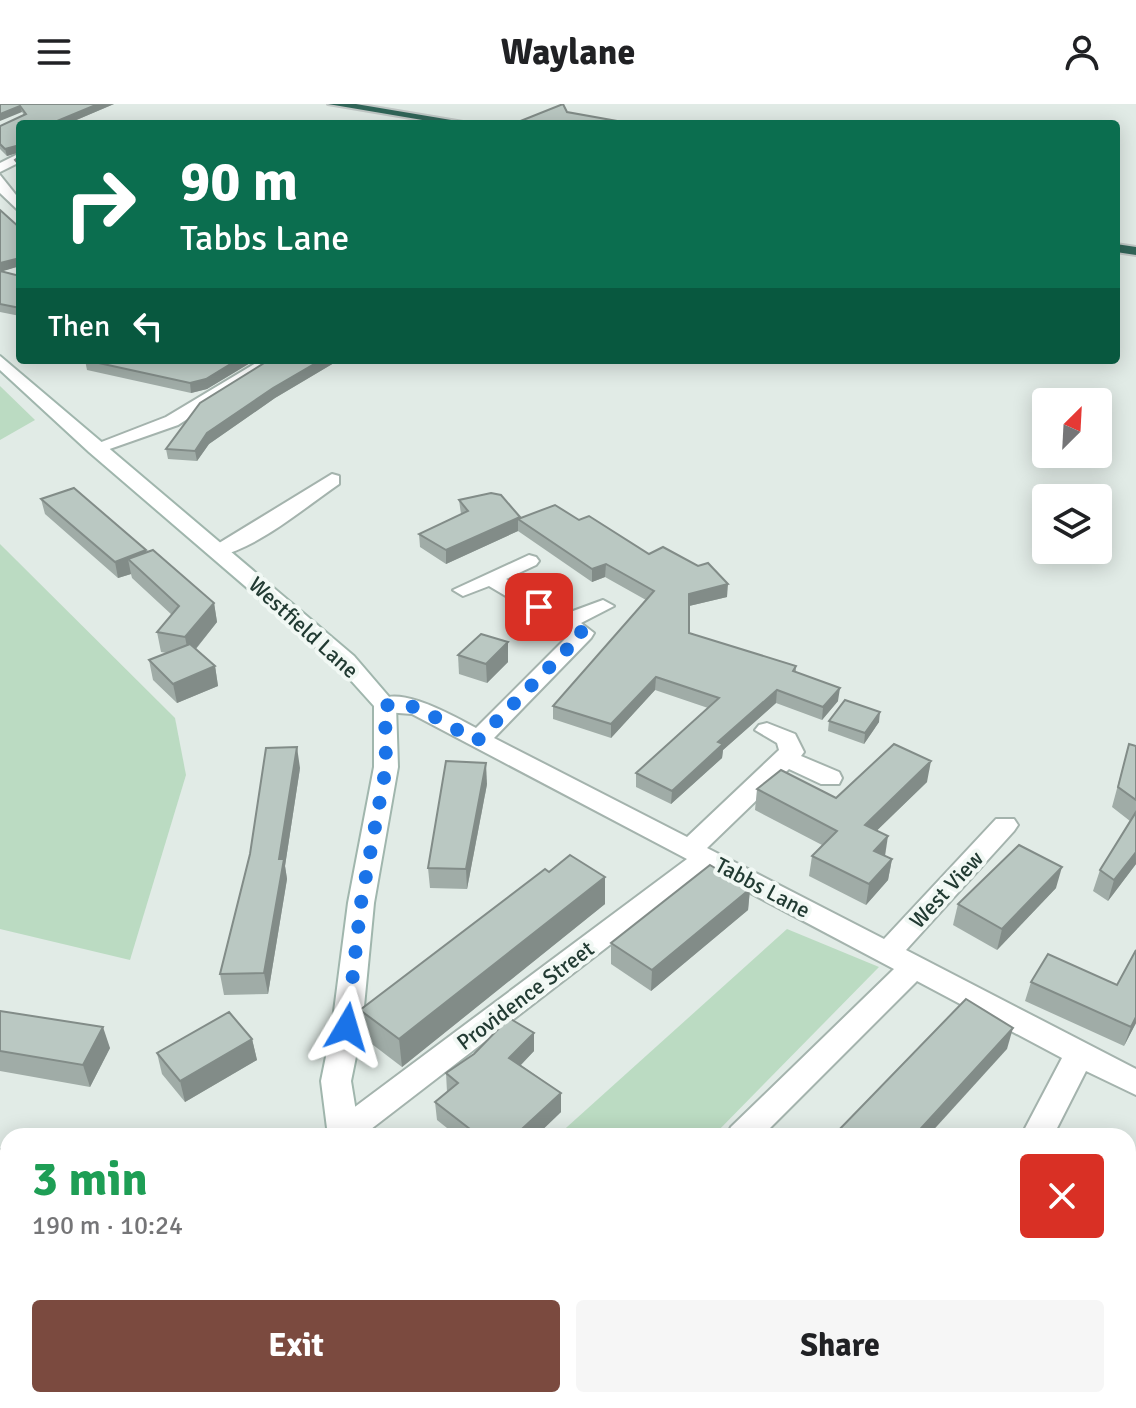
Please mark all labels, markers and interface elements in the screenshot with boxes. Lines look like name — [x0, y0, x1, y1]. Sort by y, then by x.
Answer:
icon: menu — [32, 30, 76, 74]
text: Waylane — [501, 30, 635, 75]
icon: person — [1060, 30, 1104, 74]
text: 90 m — [180, 147, 298, 216]
icon: right — [48, 152, 152, 256]
text: Tabbs Lane — [180, 216, 349, 261]
icon: left — [126, 304, 170, 348]
text: Then — [48, 308, 110, 345]
north arrow — [1032, 388, 1112, 468]
map controls — [1032, 388, 1112, 564]
button: layers — [1032, 484, 1112, 564]
street label: Westfield Lane — [243, 571, 364, 684]
pin — [505, 573, 573, 641]
icon: arrive — [517, 585, 561, 629]
street label: West View — [904, 845, 989, 934]
street label: Tabbs Lane — [711, 851, 815, 924]
street label: Providence Street — [451, 935, 599, 1056]
position arrow — [305, 985, 389, 1069]
text: 3 min — [32, 1150, 148, 1209]
button: close — [1020, 1154, 1104, 1238]
text: 190 m · 10:24 — [32, 1210, 183, 1242]
button: Exit — [32, 1300, 560, 1392]
button: Share — [576, 1300, 1104, 1392]

